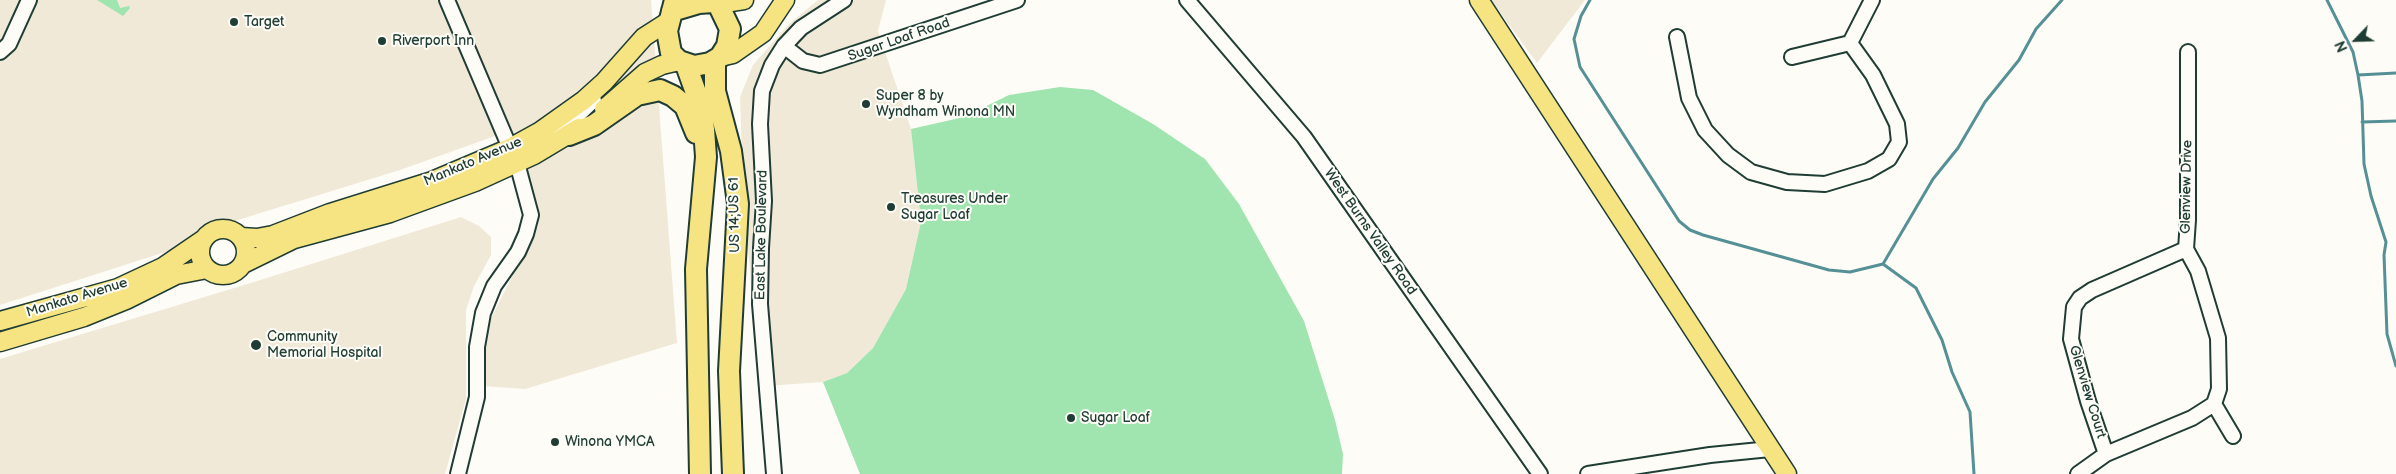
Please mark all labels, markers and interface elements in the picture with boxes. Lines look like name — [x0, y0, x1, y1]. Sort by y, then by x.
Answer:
place label: Target — [244, 14, 284, 30]
street label: Sugar Loaf Road — [846, 15, 952, 65]
north arrow — [2331, 15, 2381, 65]
marker: Target — [228, 16, 240, 28]
place label: Riverport Inn — [392, 33, 474, 49]
marker: Riverport Inn — [376, 35, 388, 47]
text: N — [2332, 38, 2352, 55]
place label: Super 8 by Wyndham Winona MN — [876, 88, 1015, 120]
marker: Super 8 by Wyndham Winona MN — [860, 98, 872, 110]
street label: Mankato Avenue — [421, 134, 525, 190]
street label: Glenview Drive — [2178, 140, 2196, 234]
street label: West Burns Valley Road — [1320, 166, 1420, 298]
street label: East Lake Boulevard — [752, 170, 772, 300]
street label: US 14;US 61 — [726, 177, 744, 253]
place label: Treasures Under Sugar Loaf — [901, 191, 1008, 223]
marker: Treasures Under Sugar Loaf — [885, 201, 897, 213]
street label: Mankato Avenue — [24, 275, 130, 321]
place label: Community Memorial Hospital — [267, 329, 382, 362]
marker: Community Memorial Hospital — [249, 338, 263, 352]
street label: Glenview Court — [2065, 344, 2109, 440]
place label: Sugar Loaf — [1081, 410, 1150, 426]
marker: Sugar Loaf — [1065, 412, 1077, 424]
place label: Winona YMCA — [565, 434, 655, 450]
marker: Winona YMCA — [549, 436, 561, 448]

